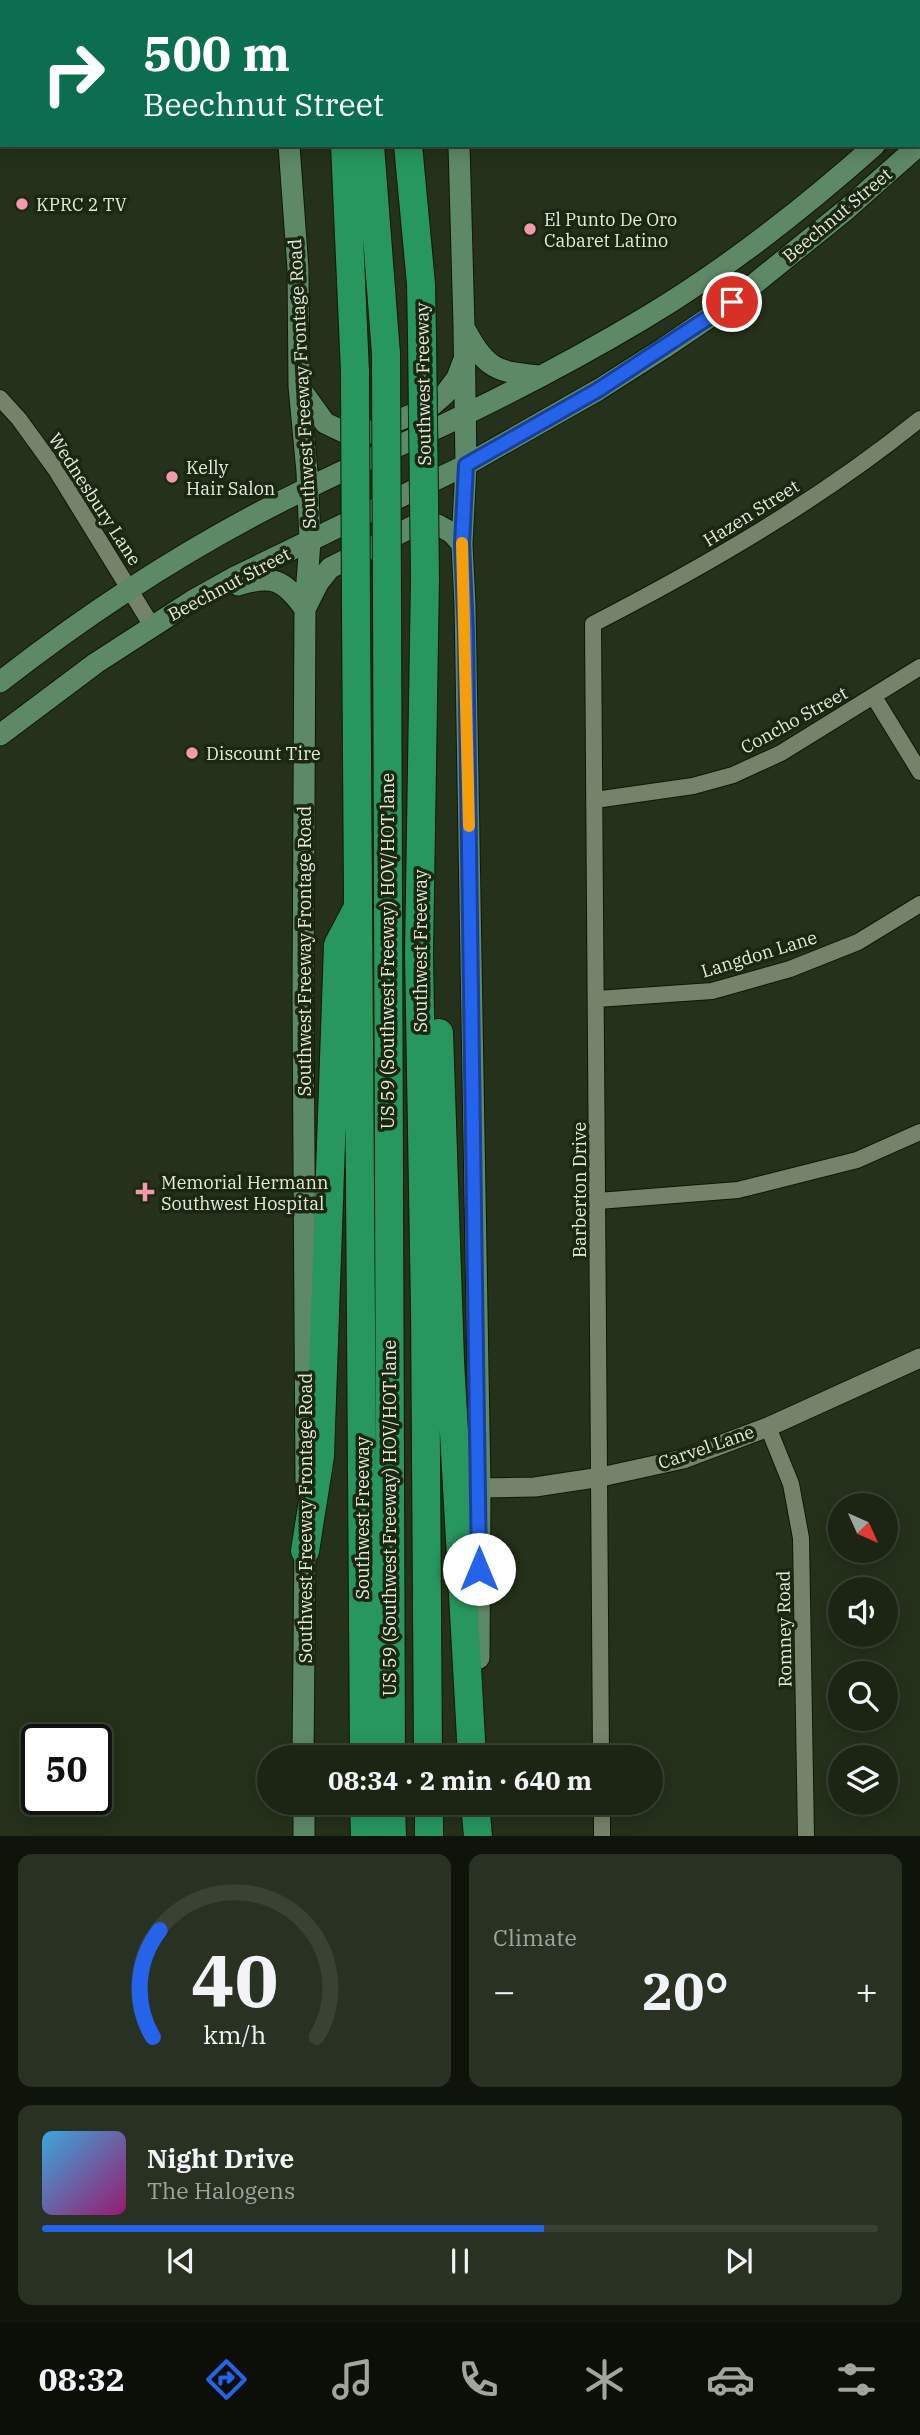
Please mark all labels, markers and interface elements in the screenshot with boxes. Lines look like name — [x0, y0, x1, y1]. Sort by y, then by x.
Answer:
text: 500 m — [143, 21, 290, 84]
icon: right — [28, 28, 119, 119]
text: Beechnut Street — [143, 83, 384, 125]
street label: Beechnut Street — [778, 163, 896, 267]
place label: KPRC 2 TV — [36, 193, 127, 216]
marker: KPRC 2 TV — [14, 196, 30, 212]
place label: El Punto De Oro Cabaret Latino — [544, 208, 677, 252]
marker: El Punto De Oro Cabaret Latino — [522, 221, 538, 237]
street label: Southwest Freeway Frontage Road — [283, 238, 321, 530]
pin — [702, 272, 762, 332]
icon: arrive — [713, 283, 751, 321]
street label: Southwest Freeway — [410, 302, 436, 466]
street label: Wednesbury Lane — [44, 428, 146, 570]
place label: Kelly Hair Salon — [186, 456, 275, 500]
marker: Kelly Hair Salon — [164, 469, 180, 485]
street label: Hazen Street — [699, 474, 803, 552]
street label: Beechnut Street — [164, 542, 294, 626]
street label: Concho Street — [737, 681, 851, 759]
place label: Discount Tire — [206, 742, 321, 765]
marker: Discount Tire — [184, 745, 200, 761]
street label: US 59 (Southwest Freeway) HOV/HOT lane — [376, 773, 399, 1129]
street label: Southwest Freeway Frontage Road — [293, 806, 316, 1096]
street label: Southwest Freeway — [409, 869, 432, 1033]
street label: Langdon Lane — [698, 925, 820, 983]
street label: Barberton Drive — [568, 1122, 591, 1258]
place label: Memorial Hermann Southwest Hospital — [161, 1171, 328, 1215]
marker: Memorial Hermann Southwest Hospital — [135, 1182, 155, 1202]
street label: US 59 (Southwest Freeway) HOV/HOT lane — [378, 1340, 401, 1696]
street label: Southwest Freeway Frontage Road — [294, 1373, 317, 1663]
street label: Carvel Lane — [655, 1420, 757, 1474]
street label: Southwest Freeway — [351, 1436, 374, 1600]
north arrow — [828, 1493, 898, 1563]
map controls — [828, 1493, 898, 1815]
position arrow — [442, 1532, 516, 1606]
street label: Romney Road — [771, 1570, 797, 1688]
button: sound — [828, 1577, 898, 1647]
button: search — [828, 1661, 898, 1731]
speed limit sign: 50 — [21, 1724, 112, 1815]
button: layers — [828, 1745, 898, 1815]
text: 08:34 · 2 min · 640 m — [328, 1763, 592, 1797]
text: Climate — [493, 1922, 577, 1952]
text: 40 — [191, 1932, 278, 2027]
text: 20° — [642, 1957, 729, 2024]
text: − — [493, 1966, 516, 2015]
text: + — [855, 1966, 878, 2015]
text: km/h — [203, 2017, 266, 2050]
text: Night Drive — [147, 2141, 294, 2175]
text: The Halogens — [147, 2175, 295, 2205]
icon: previous — [162, 2242, 200, 2280]
icon: pause — [441, 2242, 479, 2280]
icon: next — [720, 2242, 758, 2280]
icon: directions — [202, 2355, 251, 2404]
icon: music — [328, 2355, 377, 2404]
icon: phone — [454, 2355, 503, 2404]
icon: climate — [580, 2355, 629, 2404]
icon: car — [706, 2355, 755, 2404]
icon: filters — [832, 2355, 881, 2404]
text: 08:32 — [39, 2358, 125, 2400]

